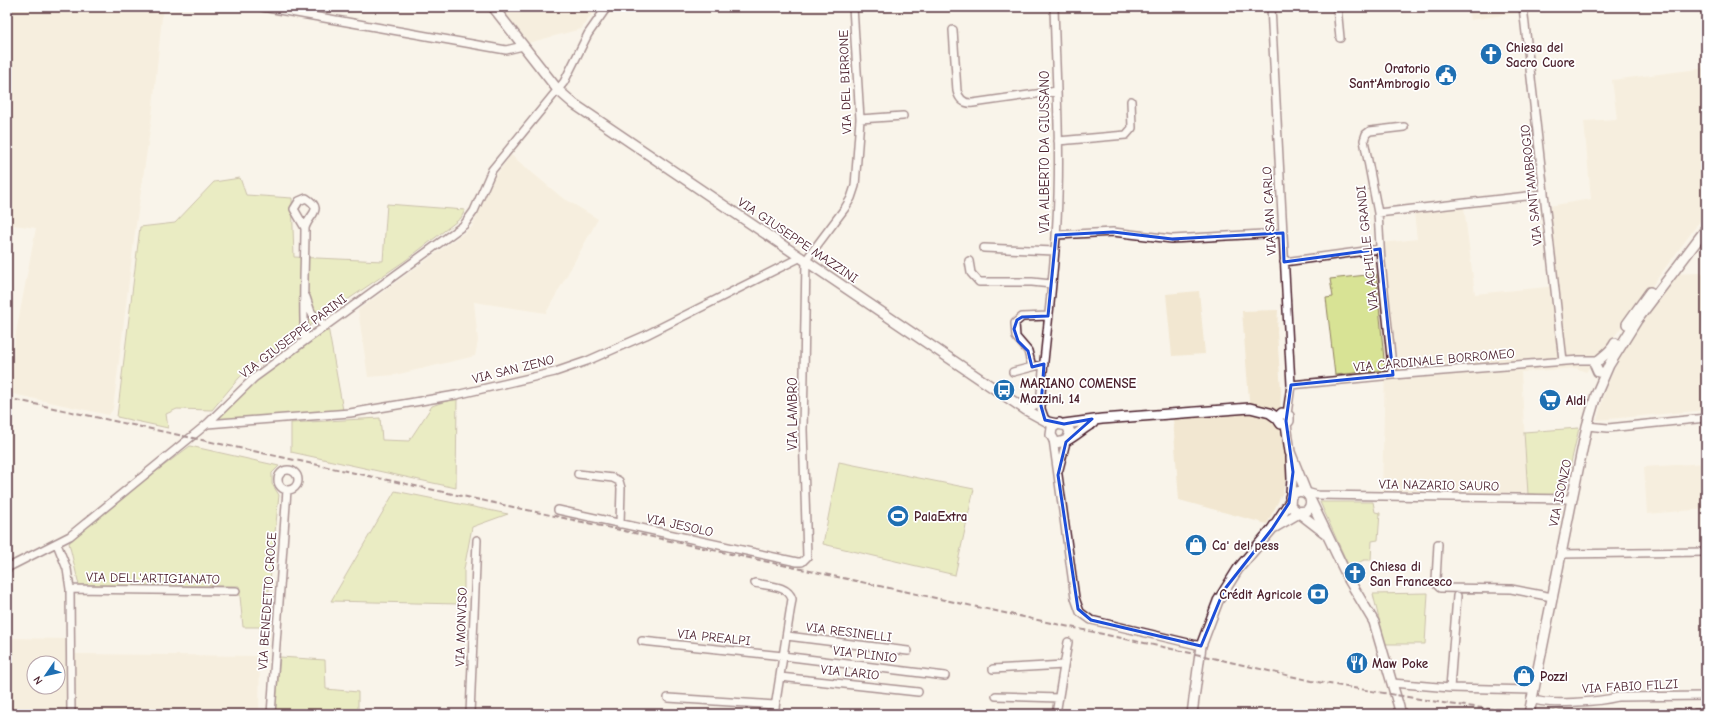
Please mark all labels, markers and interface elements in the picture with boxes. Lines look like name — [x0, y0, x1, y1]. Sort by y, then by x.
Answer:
street label: VIA DEL BIRRONE — [836, 30, 854, 134]
place label: Chiesa del Sacro Cuore — [1506, 40, 1575, 70]
church icon: Chiesa del Sacro Cuore — [1478, 41, 1504, 67]
place label: Oratorio Sant'Ambrogio — [1349, 61, 1430, 91]
public building icon: Oratorio Sant'Ambrogio — [1433, 62, 1459, 88]
street label: VIA ALBERTO DA GIUSSANO — [1037, 71, 1052, 233]
street label: VIA SANT'AMBROGIO — [1517, 124, 1545, 246]
street label: VIA SAN CARLO — [1259, 166, 1279, 256]
street label: VIA ACHILLE GRANDI — [1353, 185, 1381, 311]
street label: VIA GIUSEPPE MAZZINI — [735, 194, 861, 286]
street label: VIA GIUSEPPE PARINI — [237, 291, 349, 381]
street label: VIA CARDINALE BORROMEO — [1353, 345, 1515, 375]
street label: VIA SAN ZENO — [470, 352, 556, 386]
place label: MARIANO COMENSE Mazzini, 14 — [1020, 376, 1137, 406]
street label: VIA LAMBRO — [785, 377, 800, 451]
bus stop icon: MARIANO COMENSE Mazzini, 14 — [991, 377, 1017, 403]
supermarket icon: Aldi — [1537, 387, 1563, 413]
place label: Aldi — [1566, 393, 1586, 408]
street label: VIA ISONZO — [1546, 458, 1574, 528]
street label: VIA NAZARIO SAURO — [1379, 476, 1499, 494]
sports icon: PalaExtra — [885, 503, 911, 529]
place label: PalaExtra — [914, 509, 967, 524]
street label: VIA JESOLO — [645, 511, 715, 539]
street label: VIA BENEDETTO CROCE — [255, 531, 279, 670]
shop icon: Ca' del pess — [1183, 532, 1209, 558]
place label: Ca' del pess — [1212, 538, 1279, 553]
place label: Chiesa di San Francesco — [1370, 559, 1453, 589]
church icon: Chiesa di San Francesco — [1342, 560, 1368, 586]
street label: VIA DELL'ARTIGIANATO — [86, 569, 220, 587]
bank icon: Crédit Agricole — [1305, 581, 1331, 607]
street label: VIA MONVISO — [452, 587, 470, 667]
place label: Crédit Agricole — [1219, 587, 1303, 602]
street label: VIA RESINELLI — [805, 619, 893, 645]
street label: VIA PREALPI — [677, 626, 751, 648]
street label: VIA PLINIO — [832, 643, 898, 665]
restaurant icon: Maw Poke — [1344, 650, 1370, 676]
north arrow — [26, 655, 66, 695]
place label: Maw Poke — [1372, 656, 1429, 671]
street label: VIA LARIO — [820, 661, 880, 683]
shop icon: Pozzi — [1511, 663, 1537, 689]
place label: Pozzi — [1540, 669, 1568, 684]
text: N — [31, 674, 46, 687]
street label: VIA FABIO FILZI — [1582, 676, 1678, 696]

